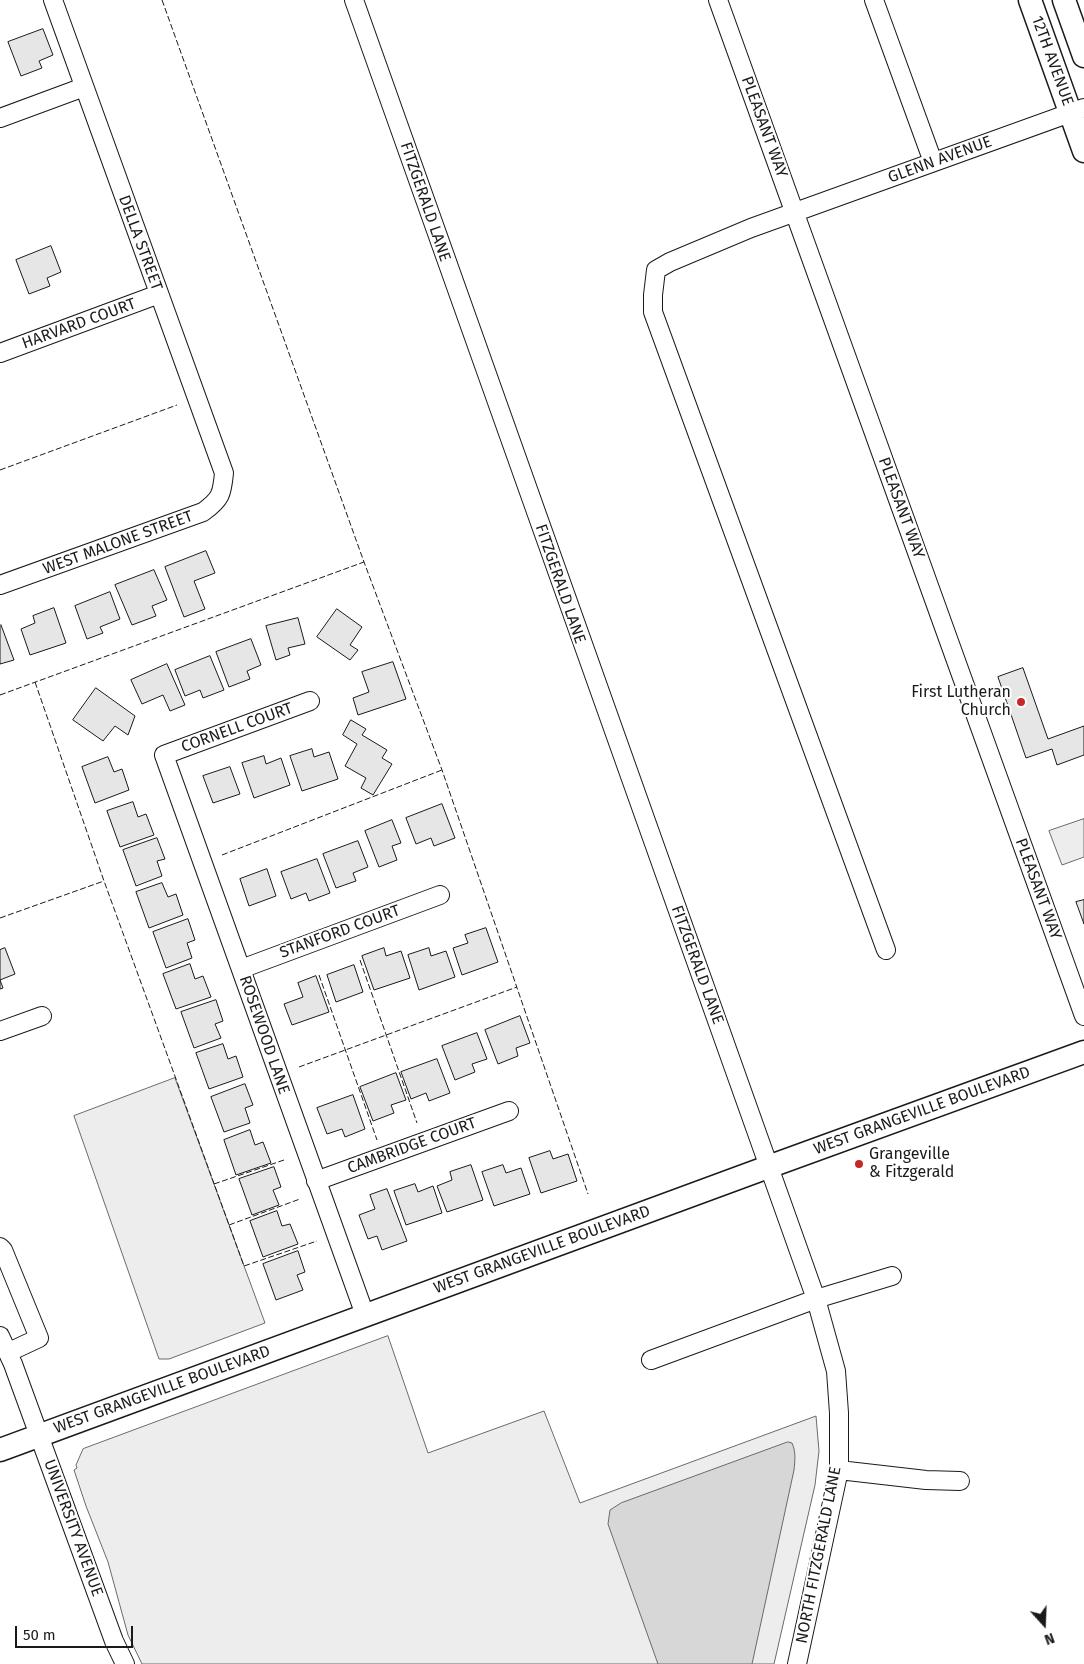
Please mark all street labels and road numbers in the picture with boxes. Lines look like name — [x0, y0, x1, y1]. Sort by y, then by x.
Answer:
street label: 12TH AVENUE — [1027, 13, 1077, 109]
street label: PLEASANT WAY — [737, 74, 791, 180]
street label: GLENN AVENUE — [885, 132, 995, 188]
street label: FITZGERALD LANE — [396, 140, 454, 264]
street label: DELLA STREET — [114, 193, 166, 293]
street label: HARVARD COURT — [20, 295, 138, 353]
street label: PLEASANT WAY — [874, 455, 928, 561]
street label: WEST MALONE STREET — [41, 507, 195, 579]
street label: FITZGERALD LANE — [531, 522, 589, 646]
street label: CORNELL COURT — [179, 699, 295, 757]
street label: PLEASANT WAY — [1011, 836, 1065, 942]
street label: STANFORD COURT — [277, 901, 403, 963]
street label: FITZGERALD LANE — [667, 903, 727, 1027]
street label: ROSEWOOD LANE — [235, 973, 293, 1097]
street label: WEST GRANGEVILLE BOULEVARD — [811, 1063, 1033, 1159]
street label: CAMBRIDGE COURT — [345, 1114, 479, 1178]
street label: WEST GRANGEVILLE BOULEVARD — [431, 1202, 653, 1298]
street label: WEST GRANGEVILLE BOULEVARD — [51, 1342, 273, 1438]
street label: UNIVERSITY AVENUE — [39, 1457, 107, 1599]
street label: NORTH FITZGERALD LANE — [792, 1465, 846, 1645]

